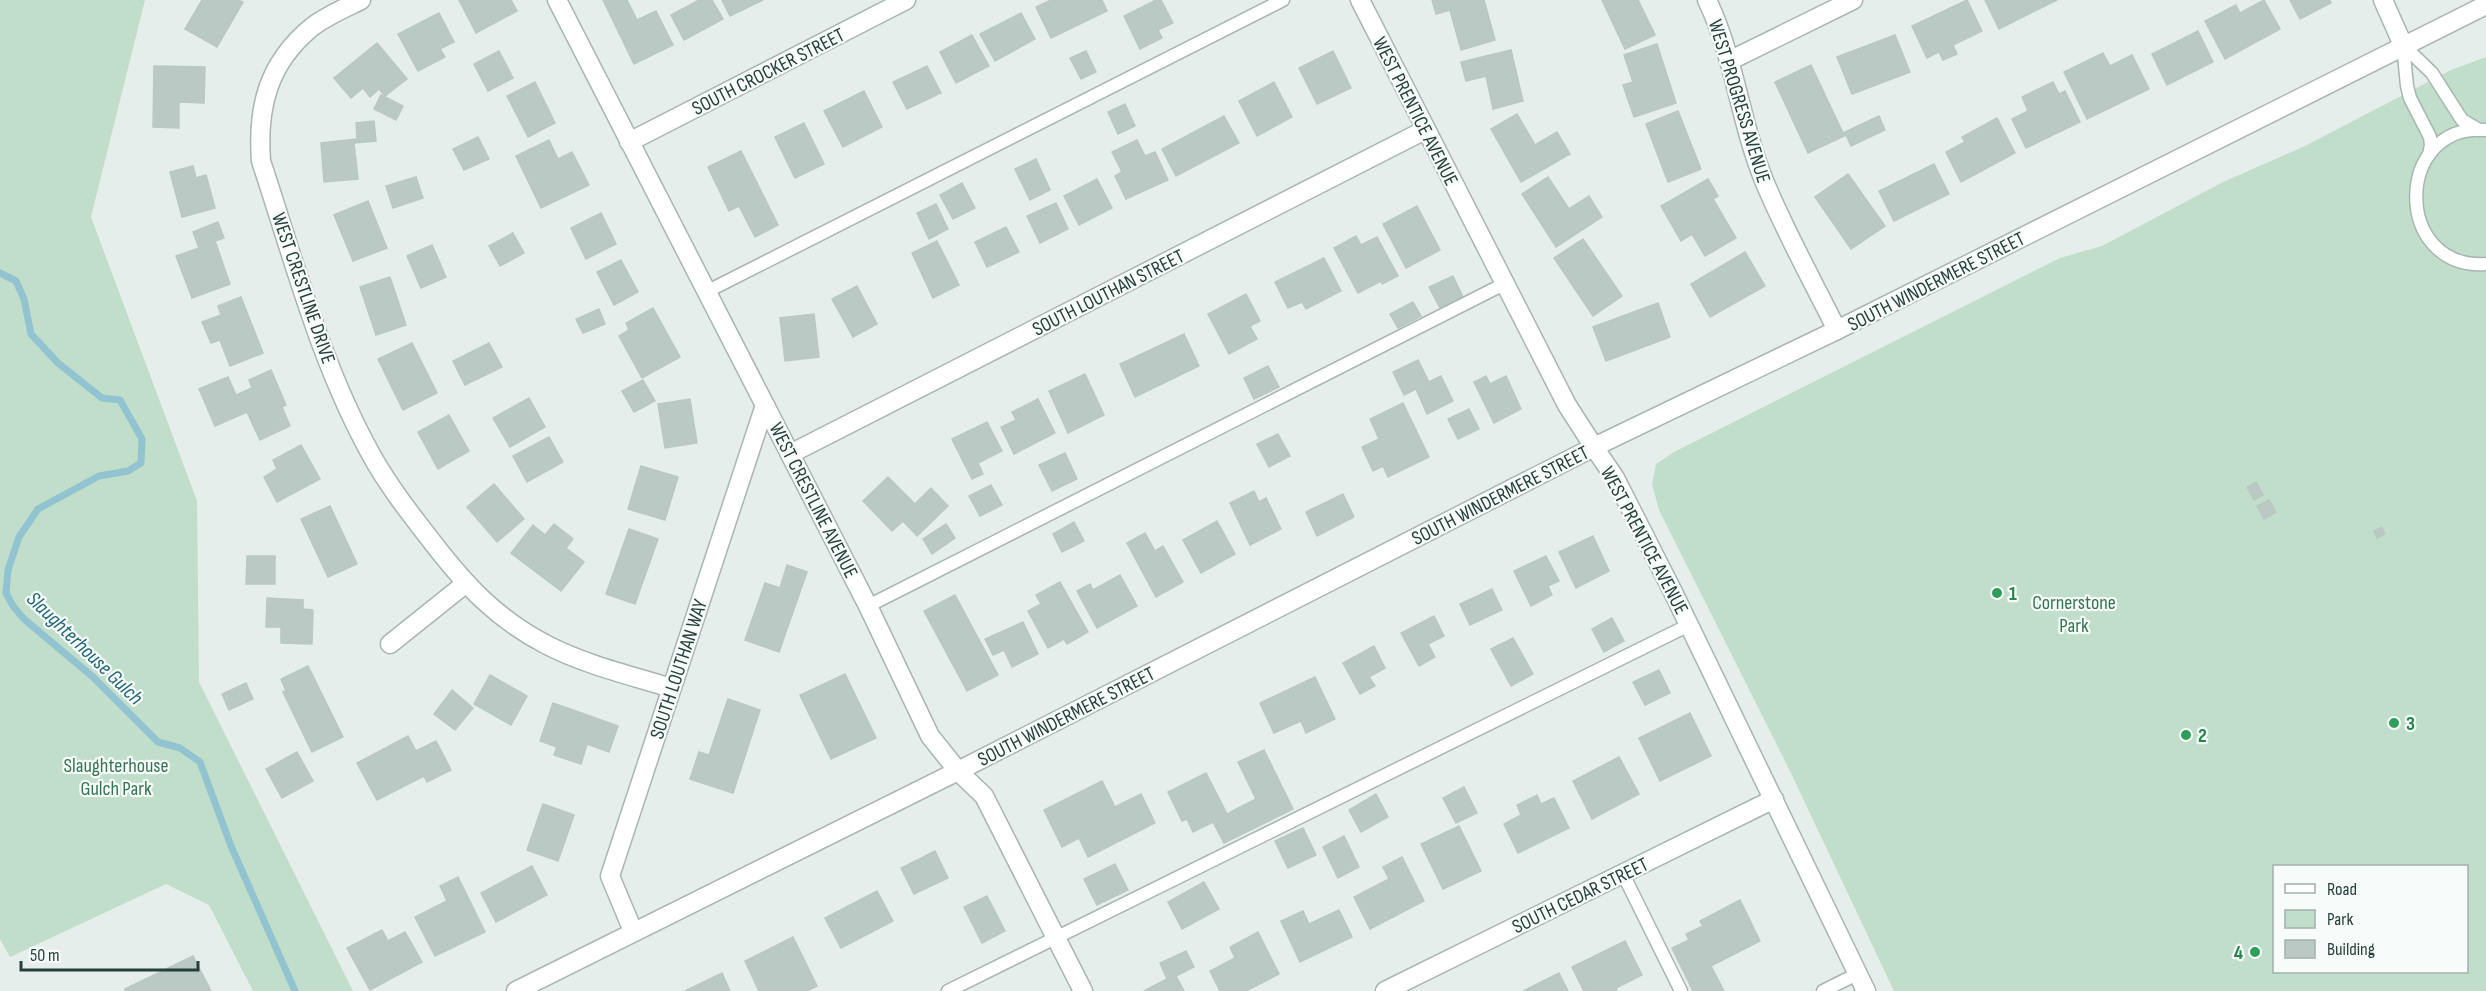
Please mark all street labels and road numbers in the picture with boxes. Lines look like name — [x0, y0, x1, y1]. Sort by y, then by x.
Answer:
street label: WEST PROGRESS AVENUE — [1703, 17, 1775, 186]
street label: SOUTH CROCKER STREET — [688, 23, 849, 121]
street label: WEST PRENTICE AVENUE — [1367, 33, 1463, 190]
street label: WEST CRESTLINE DRIVE — [266, 210, 340, 367]
street label: SOUTH WINDERMERE STREET — [1844, 227, 2029, 337]
street label: SOUTH LOUTHAN STREET — [1029, 244, 1188, 342]
street label: WEST CRESTLINE AVENUE — [764, 419, 863, 582]
street label: SOUTH WINDERMERE STREET — [1408, 441, 1593, 551]
street label: WEST PRENTICE AVENUE — [1595, 462, 1693, 618]
street label: SOUTH LOUTHAN WAY — [645, 596, 713, 742]
street label: SOUTH WINDERMERE STREET — [974, 662, 1159, 772]
street label: SOUTH CEDAR STREET — [1508, 853, 1652, 939]

